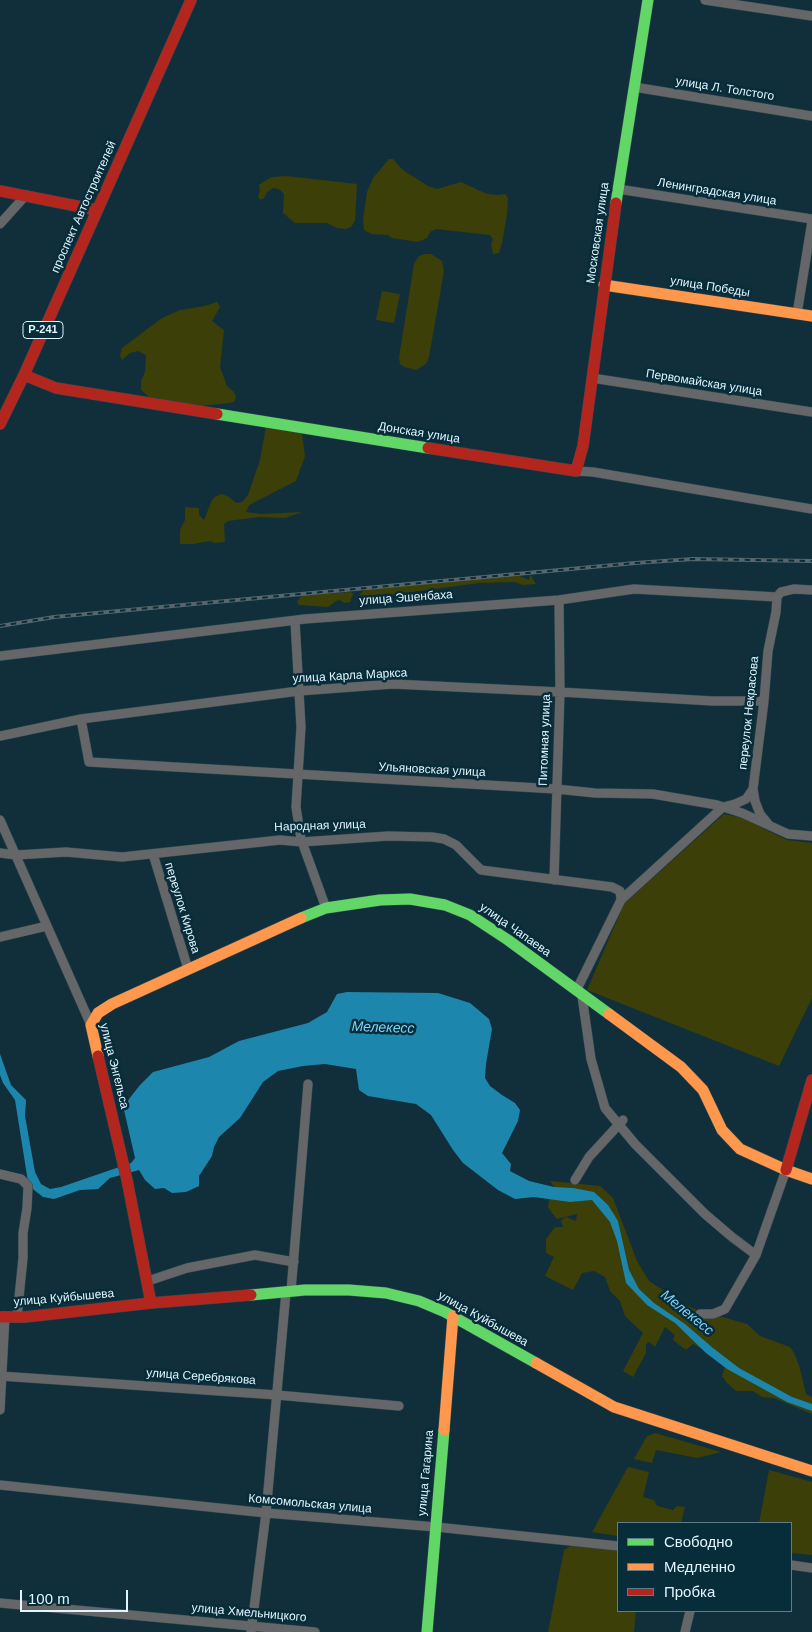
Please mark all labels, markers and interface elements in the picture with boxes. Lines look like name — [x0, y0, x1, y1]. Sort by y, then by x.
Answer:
street label: улица Л. Толстого — [675, 74, 775, 104]
street label: проспект Автостроителей — [48, 139, 120, 275]
street label: Ленинградская улица — [656, 175, 778, 209]
street label: Московская улица — [584, 181, 612, 285]
street label: улица Победы — [669, 274, 751, 300]
road number: Р-241 — [23, 322, 63, 338]
street label: Первомайская улица — [645, 367, 763, 399]
street label: Донская улица — [377, 419, 461, 447]
street label: улица Эшенбаха — [359, 588, 453, 608]
street label: переулок Некрасова — [736, 655, 762, 771]
street label: улица Карла Маркса — [292, 666, 408, 686]
street label: Питомная улица — [536, 694, 554, 786]
street label: Ульяновская улица — [378, 760, 486, 780]
street label: Народная улица — [274, 817, 366, 835]
street label: переулок Кирова — [161, 861, 203, 955]
street label: улица Чапаева — [477, 900, 553, 960]
water label: Мелекесс — [351, 1019, 415, 1037]
street label: улица Энгельса — [96, 1022, 132, 1110]
street label: улица Куйбышева — [13, 1286, 115, 1310]
water label: Мелекесс — [657, 1287, 717, 1339]
street label: улица Куйбышева — [435, 1288, 531, 1350]
street label: улица Серебрякова — [146, 1366, 256, 1388]
street label: улица Гагарина — [415, 1429, 437, 1517]
street label: Комсомольская улица — [248, 1491, 372, 1517]
legend — [617, 1522, 792, 1612]
text: Свободно — [664, 1533, 733, 1550]
text: Медленно — [664, 1558, 735, 1575]
scale bar — [22, 1580, 130, 1612]
text: Пробка — [664, 1583, 715, 1600]
text: 100 m — [28, 1590, 70, 1607]
street label: улица Хмельницкого — [191, 1601, 307, 1625]

